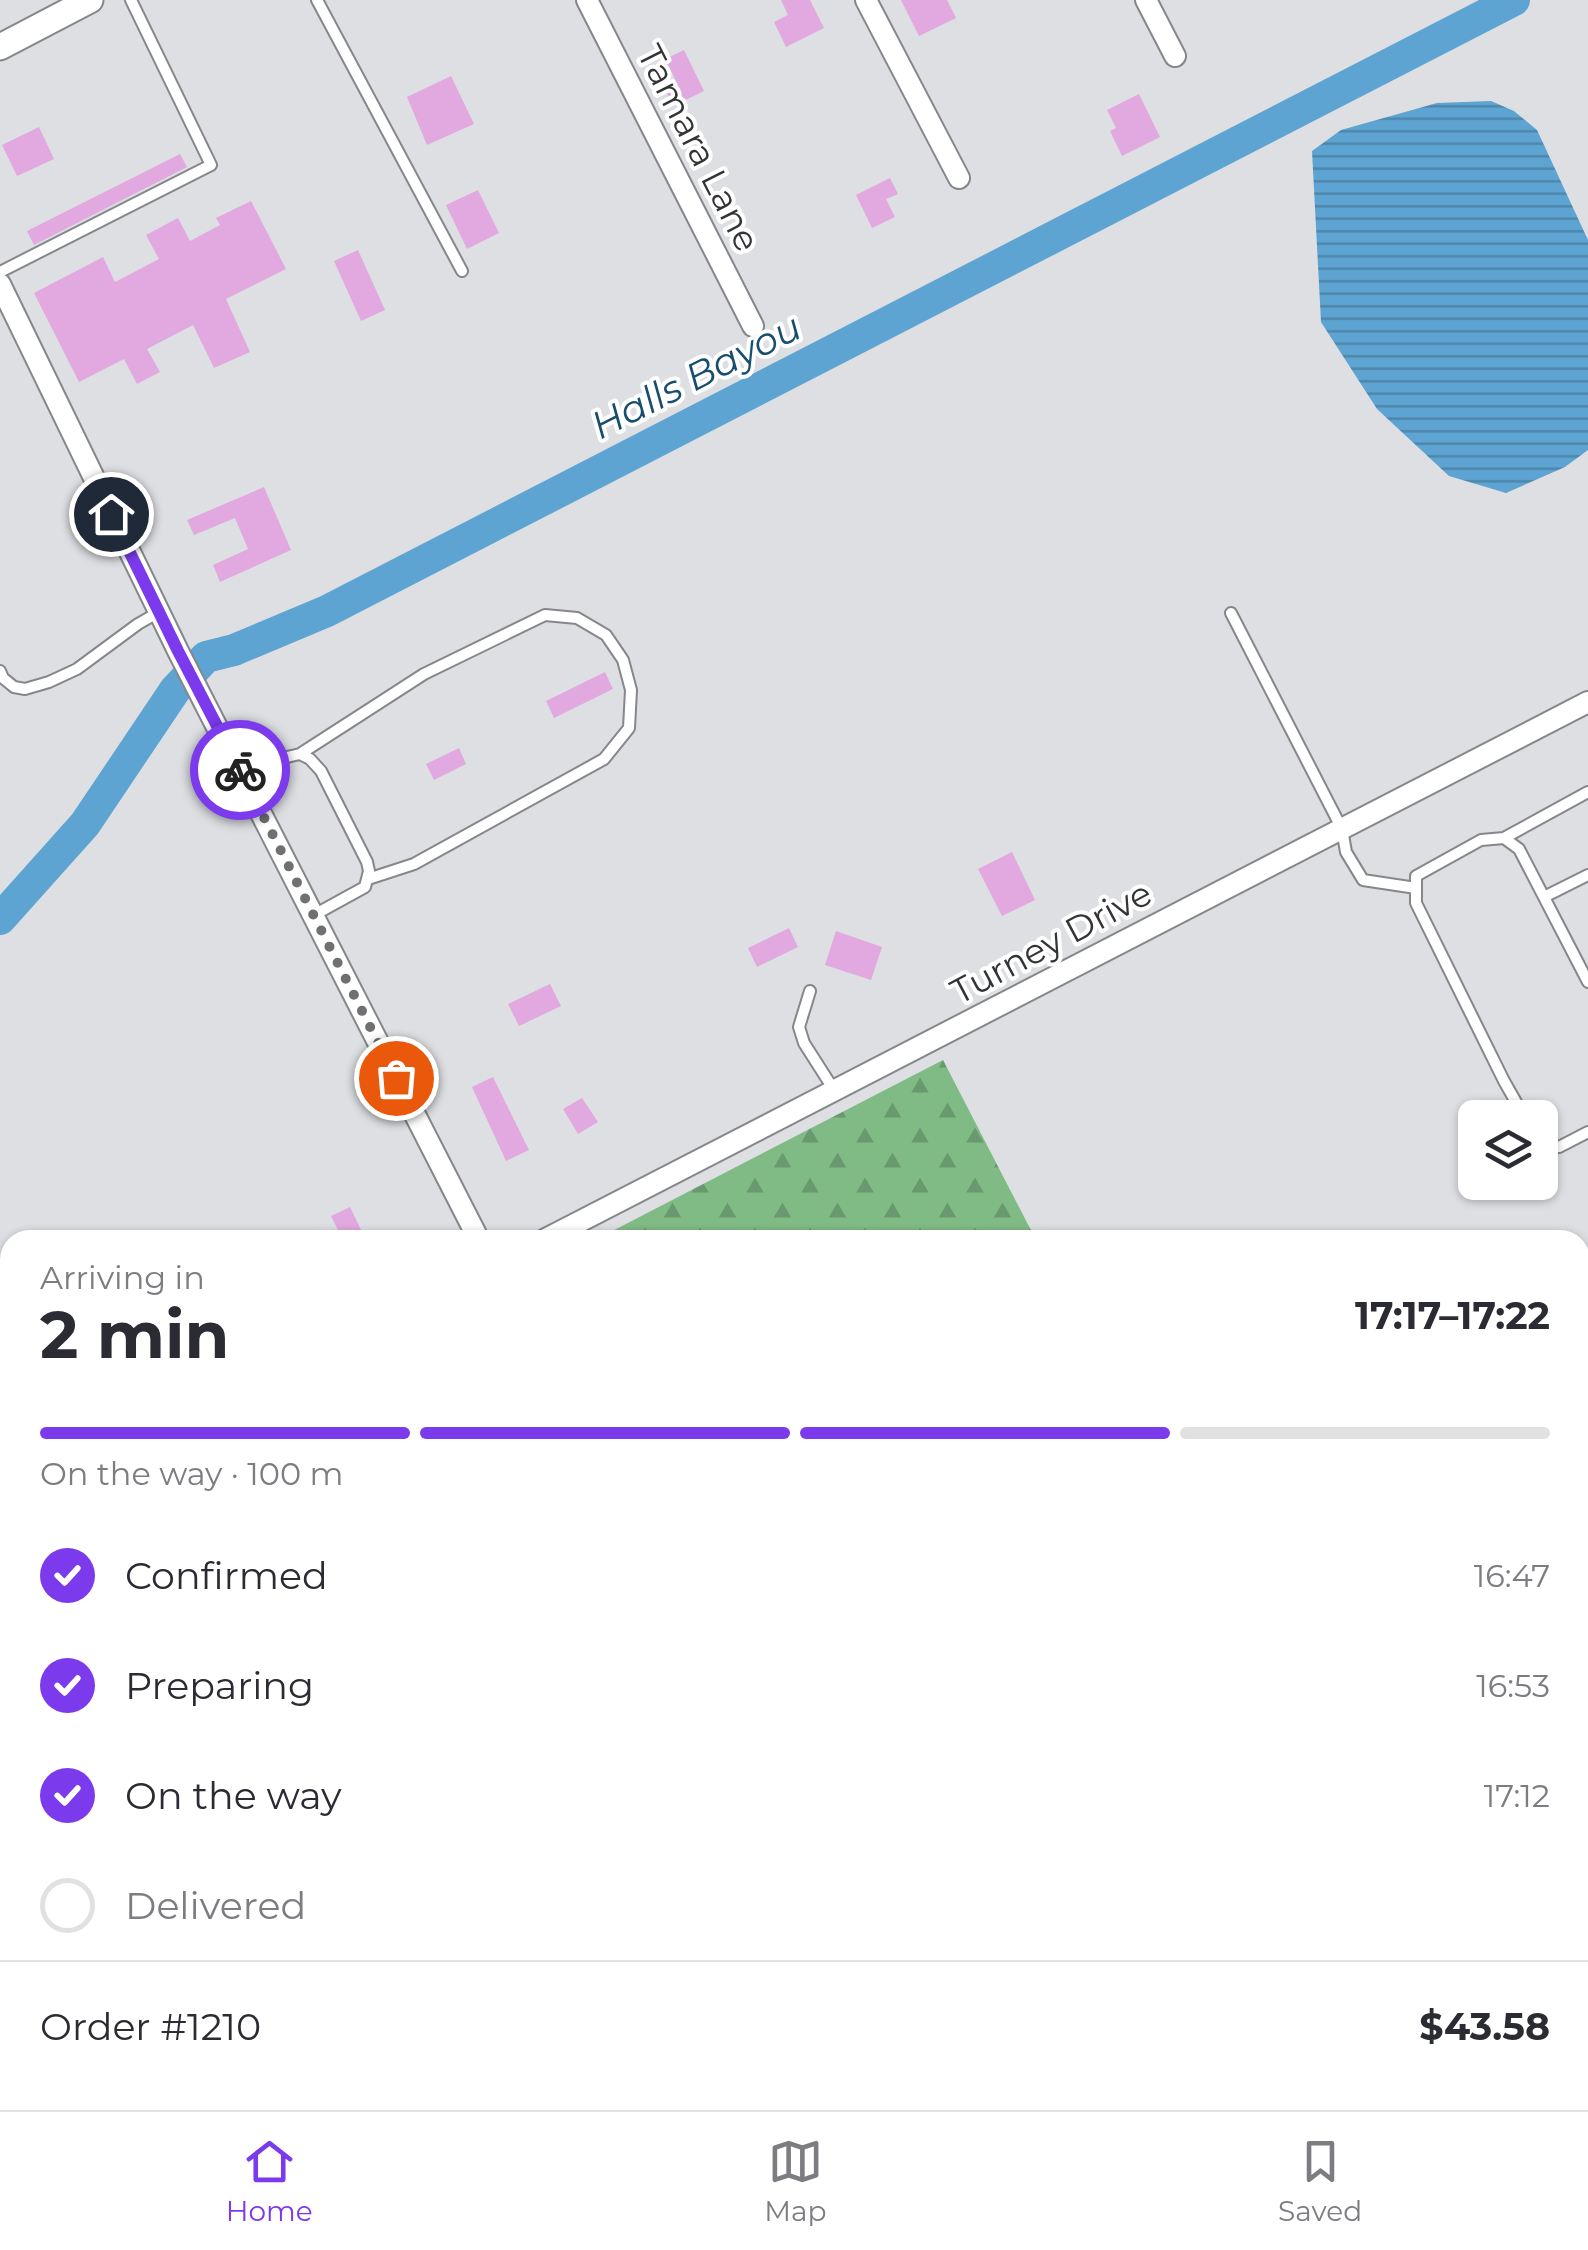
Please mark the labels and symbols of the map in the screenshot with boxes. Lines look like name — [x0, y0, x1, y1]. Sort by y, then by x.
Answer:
street label: Tamara Lane — [629, 38, 769, 258]
water label: Halls Bayou — [583, 303, 809, 449]
pin — [69, 472, 154, 557]
courier — [190, 720, 290, 820]
street label: Turney Drive — [943, 871, 1159, 1013]
pin — [354, 1036, 439, 1121]

